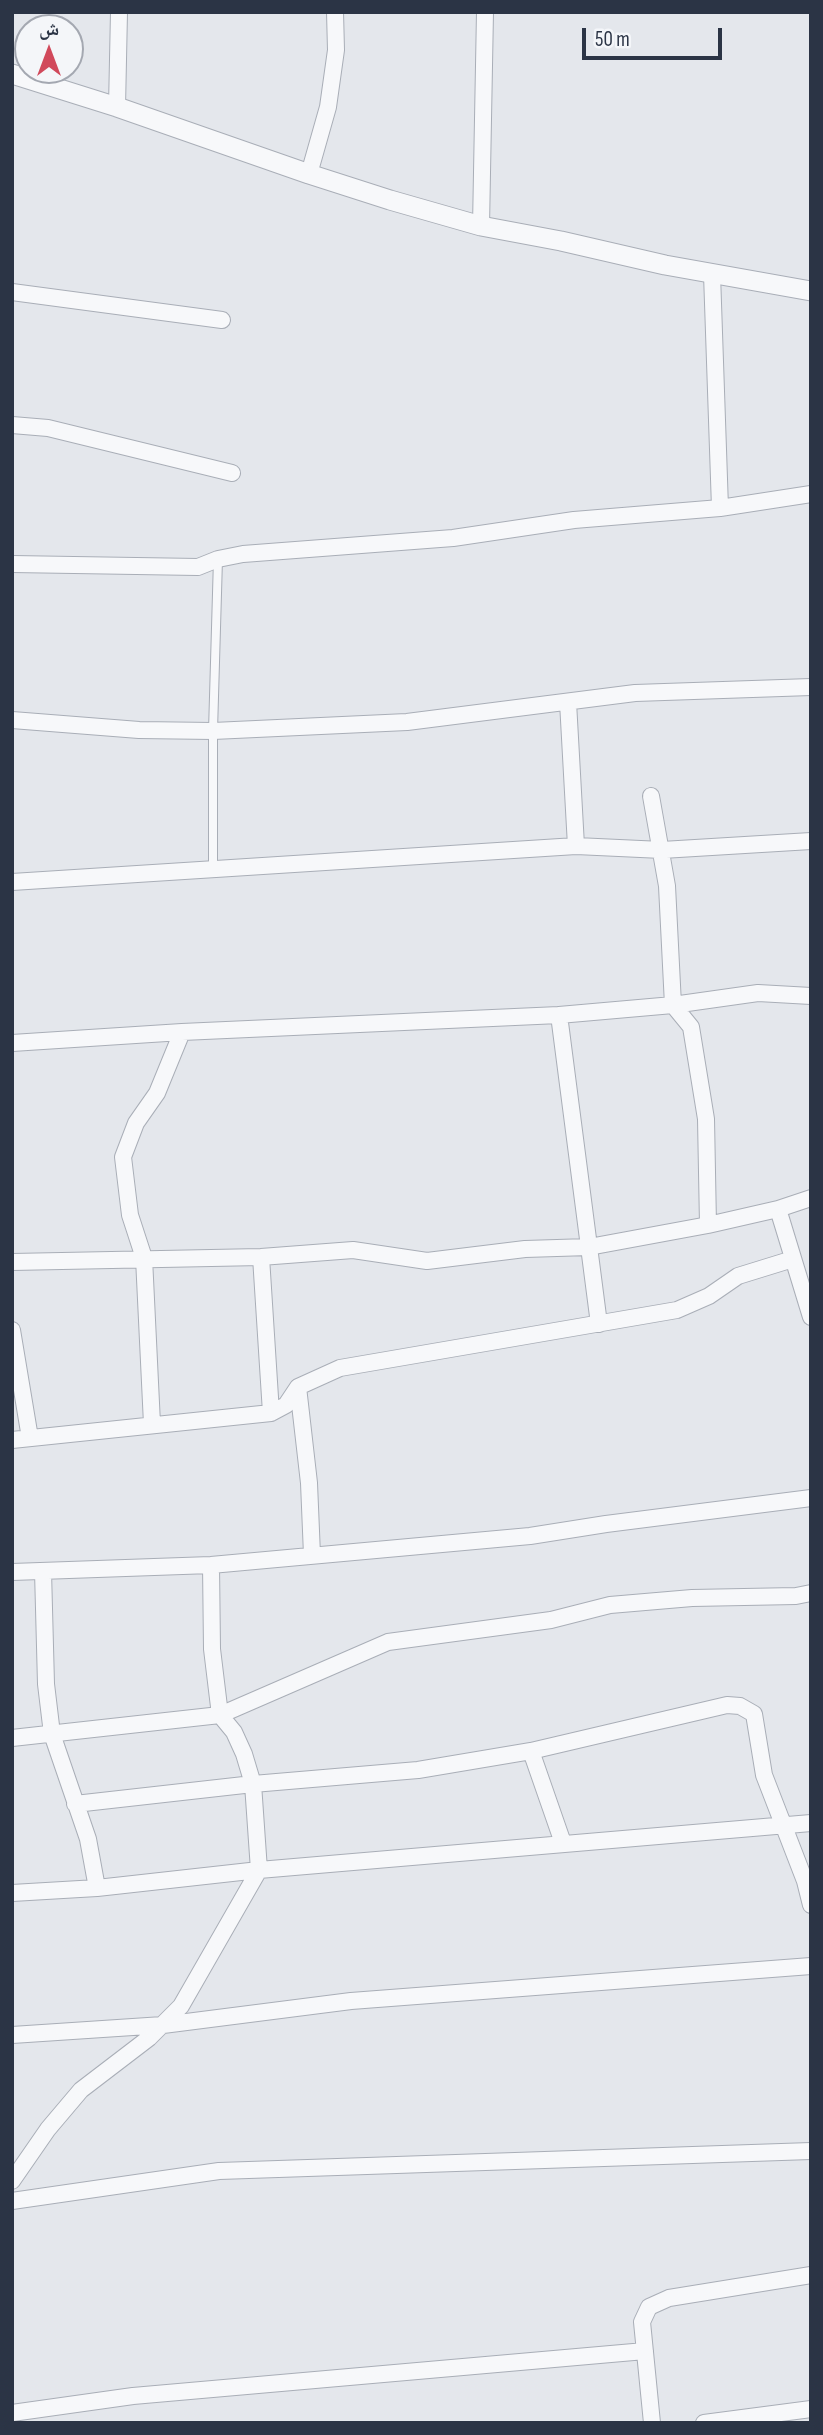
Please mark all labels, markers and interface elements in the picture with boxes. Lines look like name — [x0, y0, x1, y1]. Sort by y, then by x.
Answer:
north arrow — [14, 14, 84, 84]
scale bar — [585, 14, 725, 58]
text: ش — [39, 18, 59, 41]
text: 50 m — [595, 27, 630, 52]

